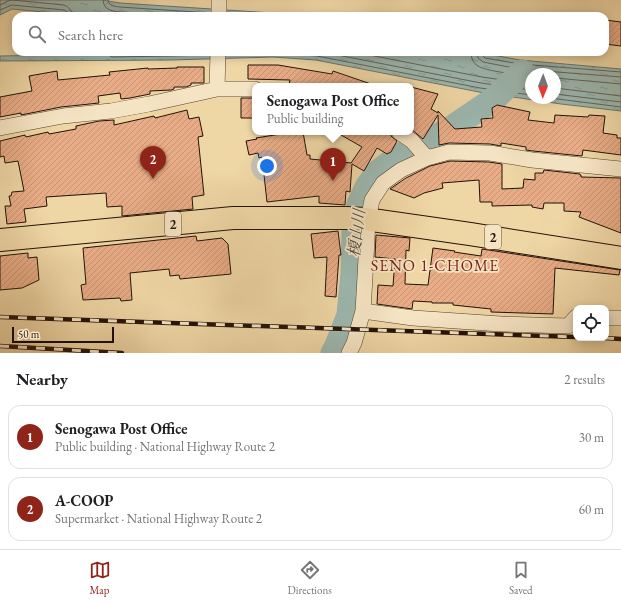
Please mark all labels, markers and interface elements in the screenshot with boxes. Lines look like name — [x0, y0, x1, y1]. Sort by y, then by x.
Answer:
search box — [12, 12, 609, 56]
icon: search — [26, 23, 48, 45]
text: Search here — [58, 25, 123, 44]
north arrow — [525, 68, 561, 104]
popup — [252, 83, 414, 135]
text: Senogawa Post Office — [267, 91, 399, 110]
text: Public building — [267, 110, 344, 127]
pin: 2 — [140, 146, 166, 179]
pin: 1 — [320, 148, 346, 181]
your location — [257, 156, 277, 176]
water label: 榎山川 — [343, 206, 370, 258]
road number: 2 — [165, 212, 181, 236]
road number: 2 — [485, 225, 501, 249]
district label: SENO 1-CHOME — [371, 255, 499, 276]
map controls — [573, 305, 609, 341]
button: locate — [573, 305, 609, 341]
scale bar — [12, 325, 114, 344]
text: 50 m — [18, 327, 39, 341]
text: Nearby — [16, 368, 68, 390]
text: 2 results — [564, 371, 605, 388]
text: Senogawa Post Office — [55, 419, 188, 438]
text: 1 — [27, 429, 33, 446]
text: 30 m — [579, 429, 604, 446]
text: Public building · National Highway Route 2 — [55, 438, 275, 455]
text: A-COOP — [55, 491, 113, 510]
text: 2 — [27, 501, 33, 518]
text: 60 m — [579, 501, 604, 518]
text: Supermarket · National Highway Route 2 — [55, 510, 262, 527]
tab: Map — [89, 559, 111, 597]
tab: Directions — [288, 559, 332, 597]
tab: Saved — [509, 559, 532, 597]

